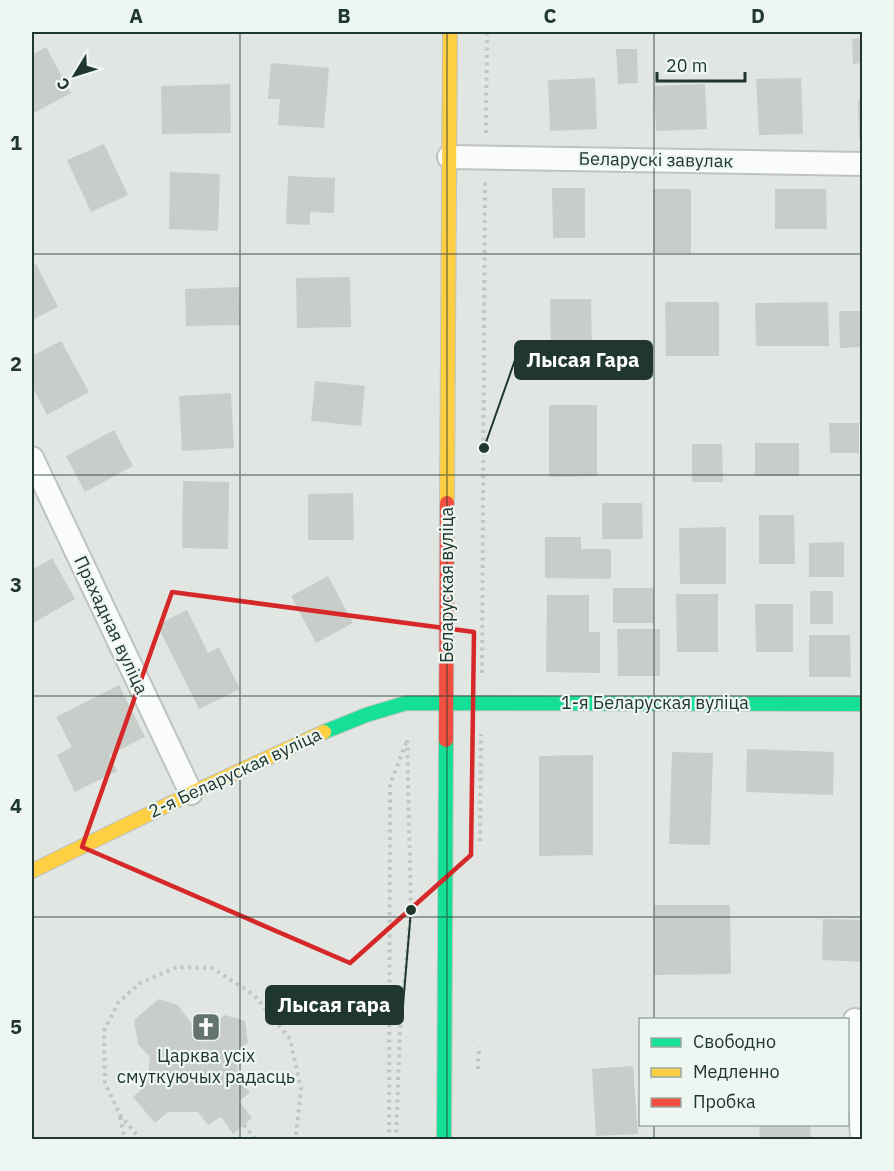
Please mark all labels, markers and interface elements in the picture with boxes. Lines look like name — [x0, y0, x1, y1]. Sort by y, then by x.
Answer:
text: A — [129, 2, 143, 29]
text: B — [337, 2, 351, 29]
text: C — [543, 2, 557, 29]
text: D — [751, 2, 765, 29]
north arrow — [45, 45, 105, 105]
scale bar — [657, 45, 746, 83]
text: 20 m — [666, 54, 708, 77]
text: С — [52, 74, 74, 94]
text: 1 — [10, 129, 22, 156]
street label: Беларускі завулак — [578, 147, 734, 172]
callout: Лысая Гара — [515, 341, 652, 379]
text: Лысая Гара — [527, 346, 639, 373]
text: 2 — [10, 350, 22, 377]
street label: Беларуская вуліца — [435, 507, 458, 663]
street label: Прахадная вуліца — [69, 552, 154, 698]
text: 3 — [10, 571, 22, 598]
street label: 1-я Беларуская вуліца — [561, 691, 749, 714]
street label: 2-я Беларуская вуліца — [145, 722, 325, 823]
text: 4 — [10, 792, 22, 819]
callout: Лысая гара — [266, 986, 403, 1024]
text: Лысая гара — [278, 991, 390, 1018]
church icon: Царква усіх смуткуючых радасць — [190, 1011, 222, 1043]
text: 5 — [10, 1013, 22, 1040]
legend — [639, 1018, 849, 1126]
text: Свободно — [693, 1030, 776, 1053]
place label: Царква усіх смуткуючых радасць — [117, 1044, 295, 1088]
text: Медленно — [693, 1060, 780, 1083]
text: Пробка — [693, 1090, 756, 1113]

